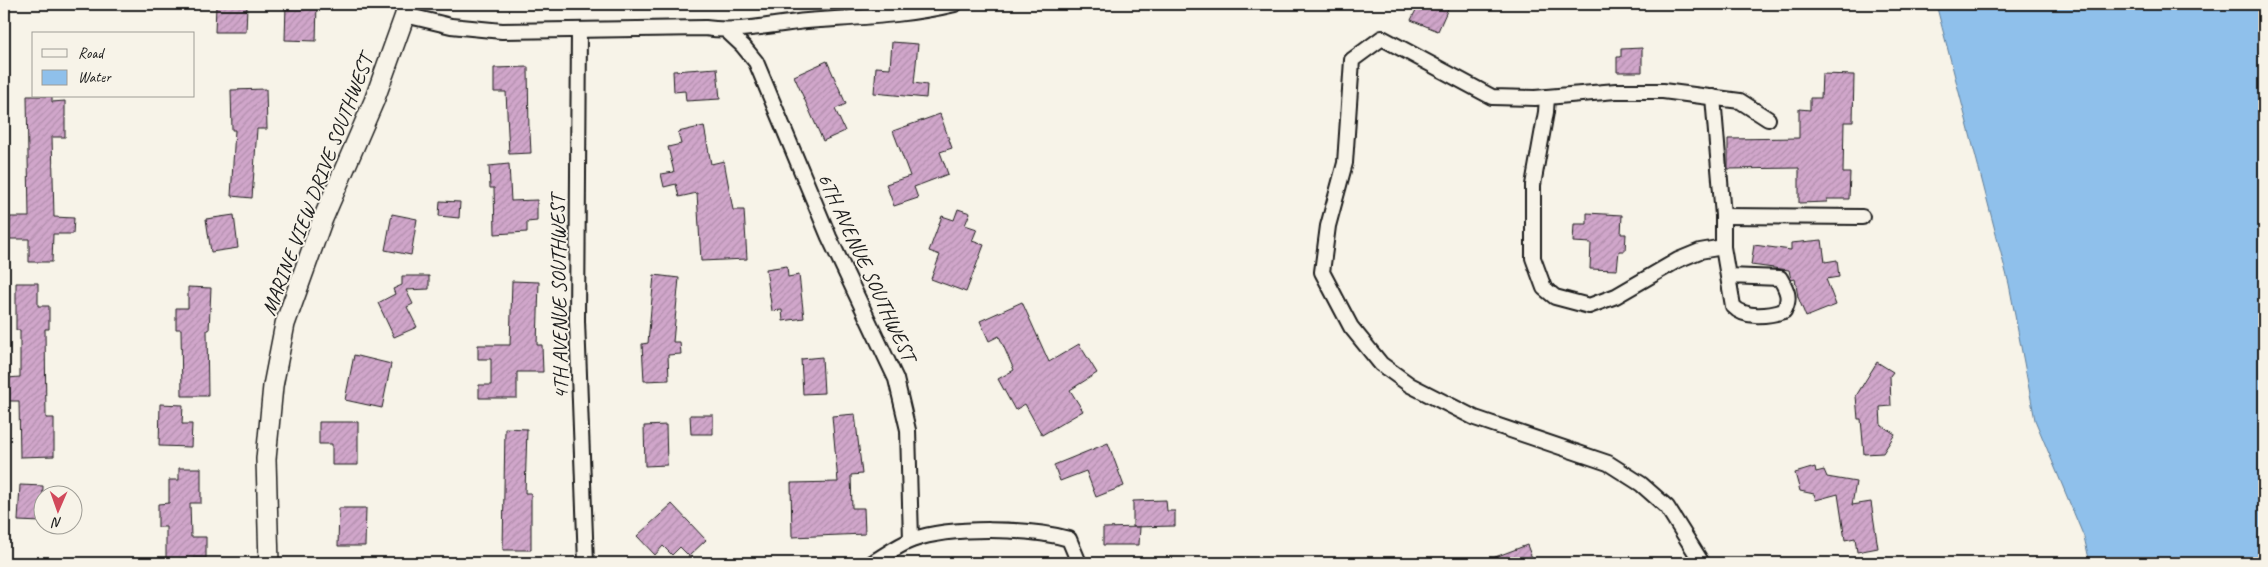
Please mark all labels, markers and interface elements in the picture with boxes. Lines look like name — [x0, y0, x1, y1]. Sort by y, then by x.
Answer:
legend — [32, 32, 195, 98]
text: Road — [78, 44, 105, 63]
street label: MARINE VIEW DRIVE SOUTHWEST — [255, 46, 381, 319]
text: Water — [78, 68, 112, 87]
street label: 6TH AVENUE SOUTHWEST — [812, 169, 924, 369]
street label: 4TH AVENUE SOUTHWEST — [544, 190, 574, 400]
north arrow — [32, 484, 82, 534]
text: N — [51, 514, 62, 531]

